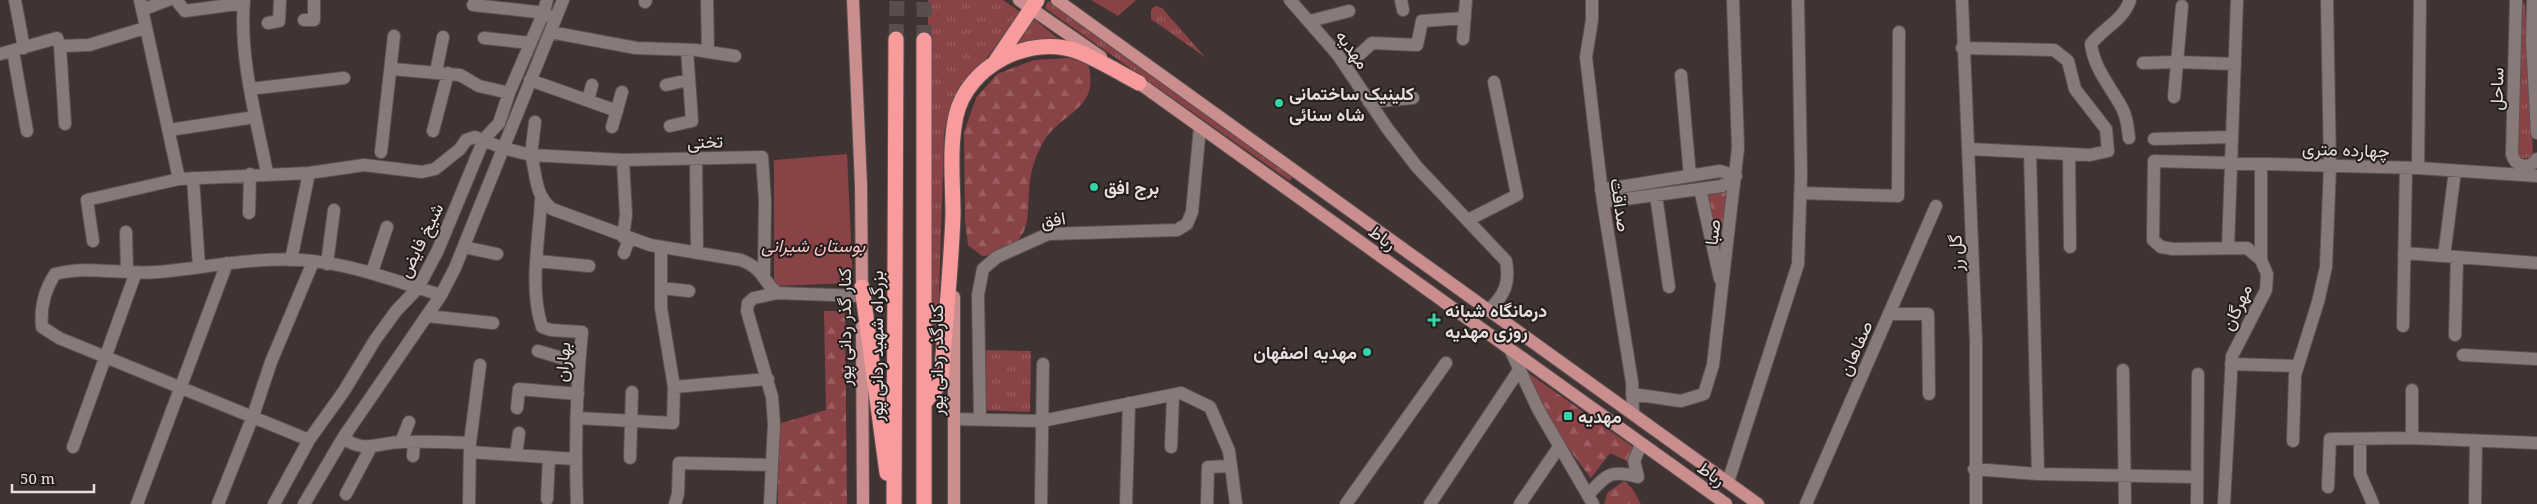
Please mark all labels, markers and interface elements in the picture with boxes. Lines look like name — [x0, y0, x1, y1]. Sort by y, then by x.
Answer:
street label: مهدیه — [1331, 25, 1375, 73]
street label: ساحل — [2484, 67, 2508, 111]
place label: کلینیک ساختمانی شاه سنائی — [1289, 81, 1414, 126]
marker: کلینیک ساختمانی شاه سنائی — [1273, 97, 1285, 109]
street label: تختی — [687, 128, 723, 154]
street label: چهارده متری — [2302, 135, 2390, 164]
place label: برج افق — [1104, 175, 1159, 200]
street label: صداقت — [1605, 177, 1637, 233]
marker: برج افق — [1088, 181, 1100, 193]
street label: شیخ فایض — [392, 199, 449, 282]
street label: افق — [1039, 205, 1067, 233]
street label: صبا — [1699, 218, 1725, 246]
street label: رباط — [1364, 219, 1402, 255]
park label: بوستان شیرانی — [761, 233, 866, 257]
street label: گل رز — [1942, 234, 1968, 273]
street label: کنار گذر ردانی پور — [832, 268, 857, 387]
street label: بزرگراه شهید ردانی پور — [864, 270, 889, 423]
street label: مهرگان — [2215, 280, 2257, 334]
place label: درمانگاه شبانه روزی مهدیه — [1445, 298, 1547, 343]
street label: کنارگذر ردانی پور — [924, 304, 949, 417]
marker: درمانگاه شبانه روزی مهدیه — [1427, 313, 1441, 327]
street label: صفاهان — [1832, 317, 1878, 379]
place label: مهدیه اصفهان — [1253, 340, 1357, 364]
street label: بهاران — [549, 341, 575, 383]
marker: مهدیه اصفهان — [1361, 346, 1373, 358]
place label: مهدیه — [1578, 404, 1622, 428]
marker: مهدیه — [1562, 410, 1574, 422]
street label: رباط — [1693, 455, 1731, 491]
scale bar — [12, 462, 95, 494]
text: 50 m — [20, 468, 55, 488]

